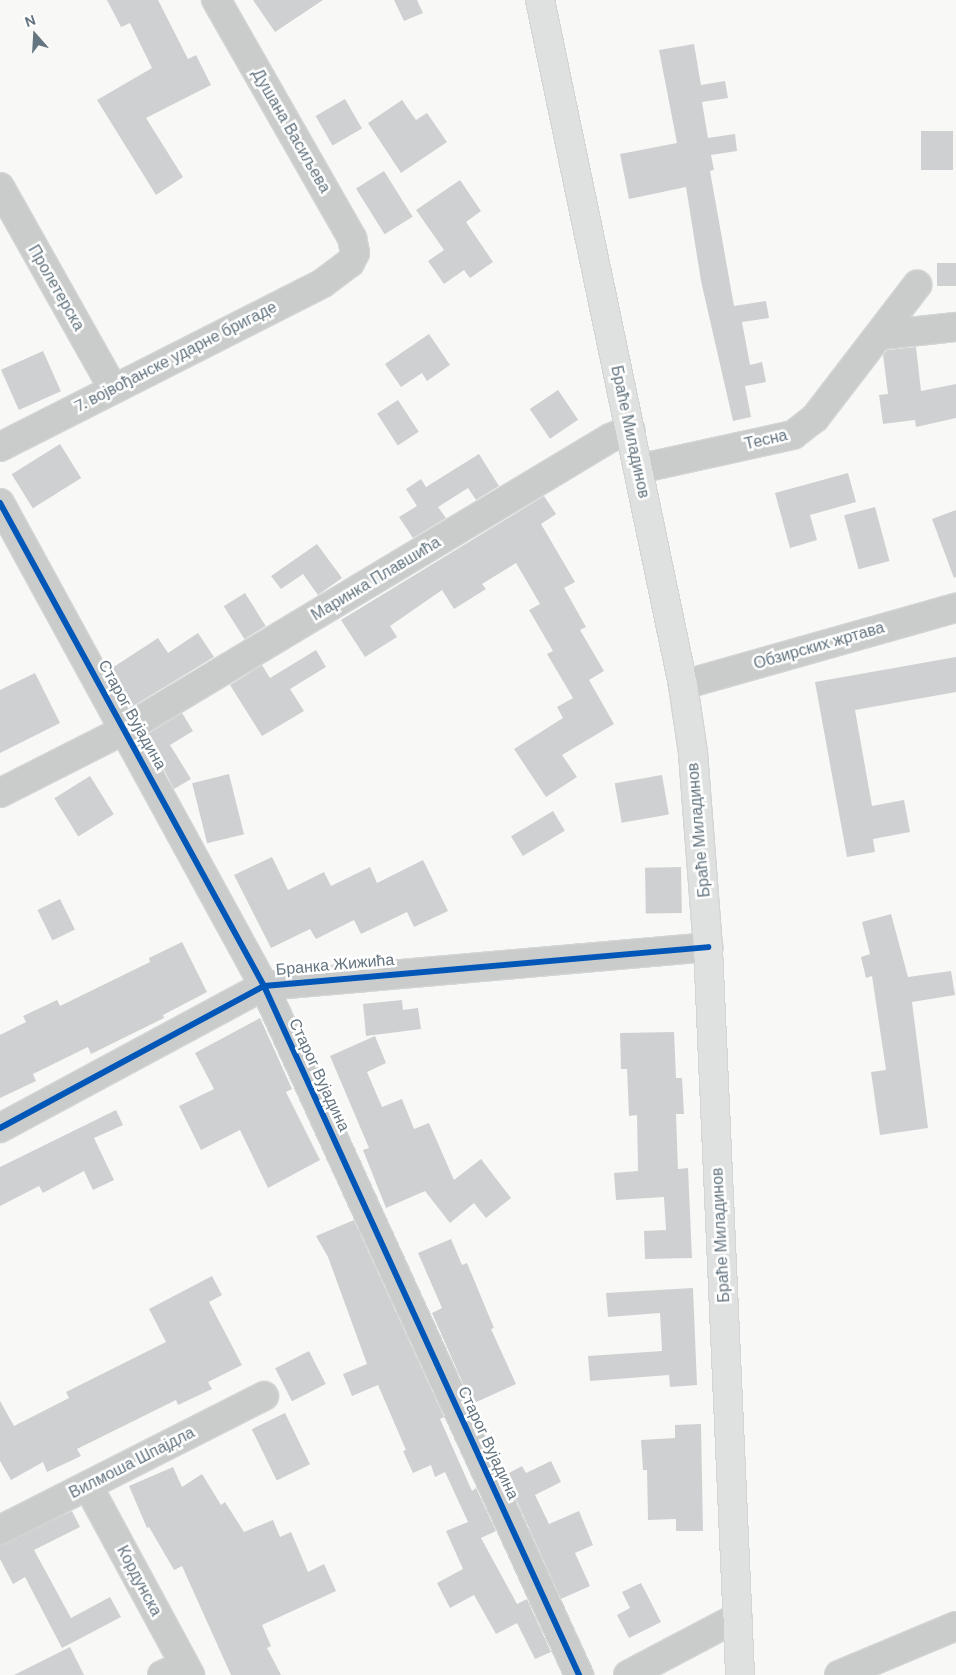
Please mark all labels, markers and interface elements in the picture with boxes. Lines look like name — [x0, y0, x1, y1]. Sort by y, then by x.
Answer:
north arrow — [10, 10, 60, 60]
text: N — [22, 11, 38, 31]
street label: Душана Васиљева — [248, 66, 334, 196]
street label: Пролетерска — [24, 242, 88, 334]
street label: 7. војвођанске ударне бригаде — [72, 298, 280, 416]
street label: Браће Миладинов — [607, 364, 653, 500]
street label: Тесна — [743, 426, 789, 454]
street label: Маринка Плавшића — [308, 533, 444, 625]
street label: Обзирских жртава — [751, 618, 887, 674]
street label: Старог Вујадина — [94, 657, 170, 773]
street label: Браће Миладинов — [684, 762, 714, 898]
street label: Бранка Жижића — [275, 950, 395, 980]
street label: Старог Вујадина — [284, 1015, 354, 1135]
street label: Браће Миладинов — [708, 1167, 734, 1303]
street label: Старог Вујадина — [453, 1383, 523, 1503]
street label: Вилмоша Шпајдла — [66, 1423, 198, 1503]
street label: Кордунска — [112, 1542, 166, 1620]

